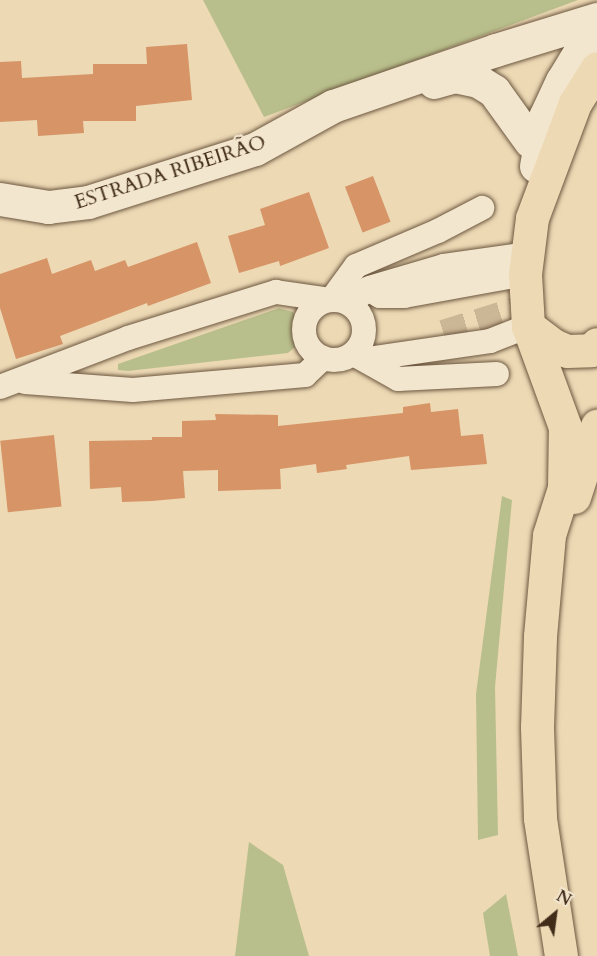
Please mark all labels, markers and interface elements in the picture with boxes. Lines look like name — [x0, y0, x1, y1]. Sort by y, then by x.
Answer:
street label: ESTRADA RIBEIRÃO — [71, 130, 269, 214]
north arrow — [525, 884, 585, 944]
text: N — [552, 885, 575, 911]

